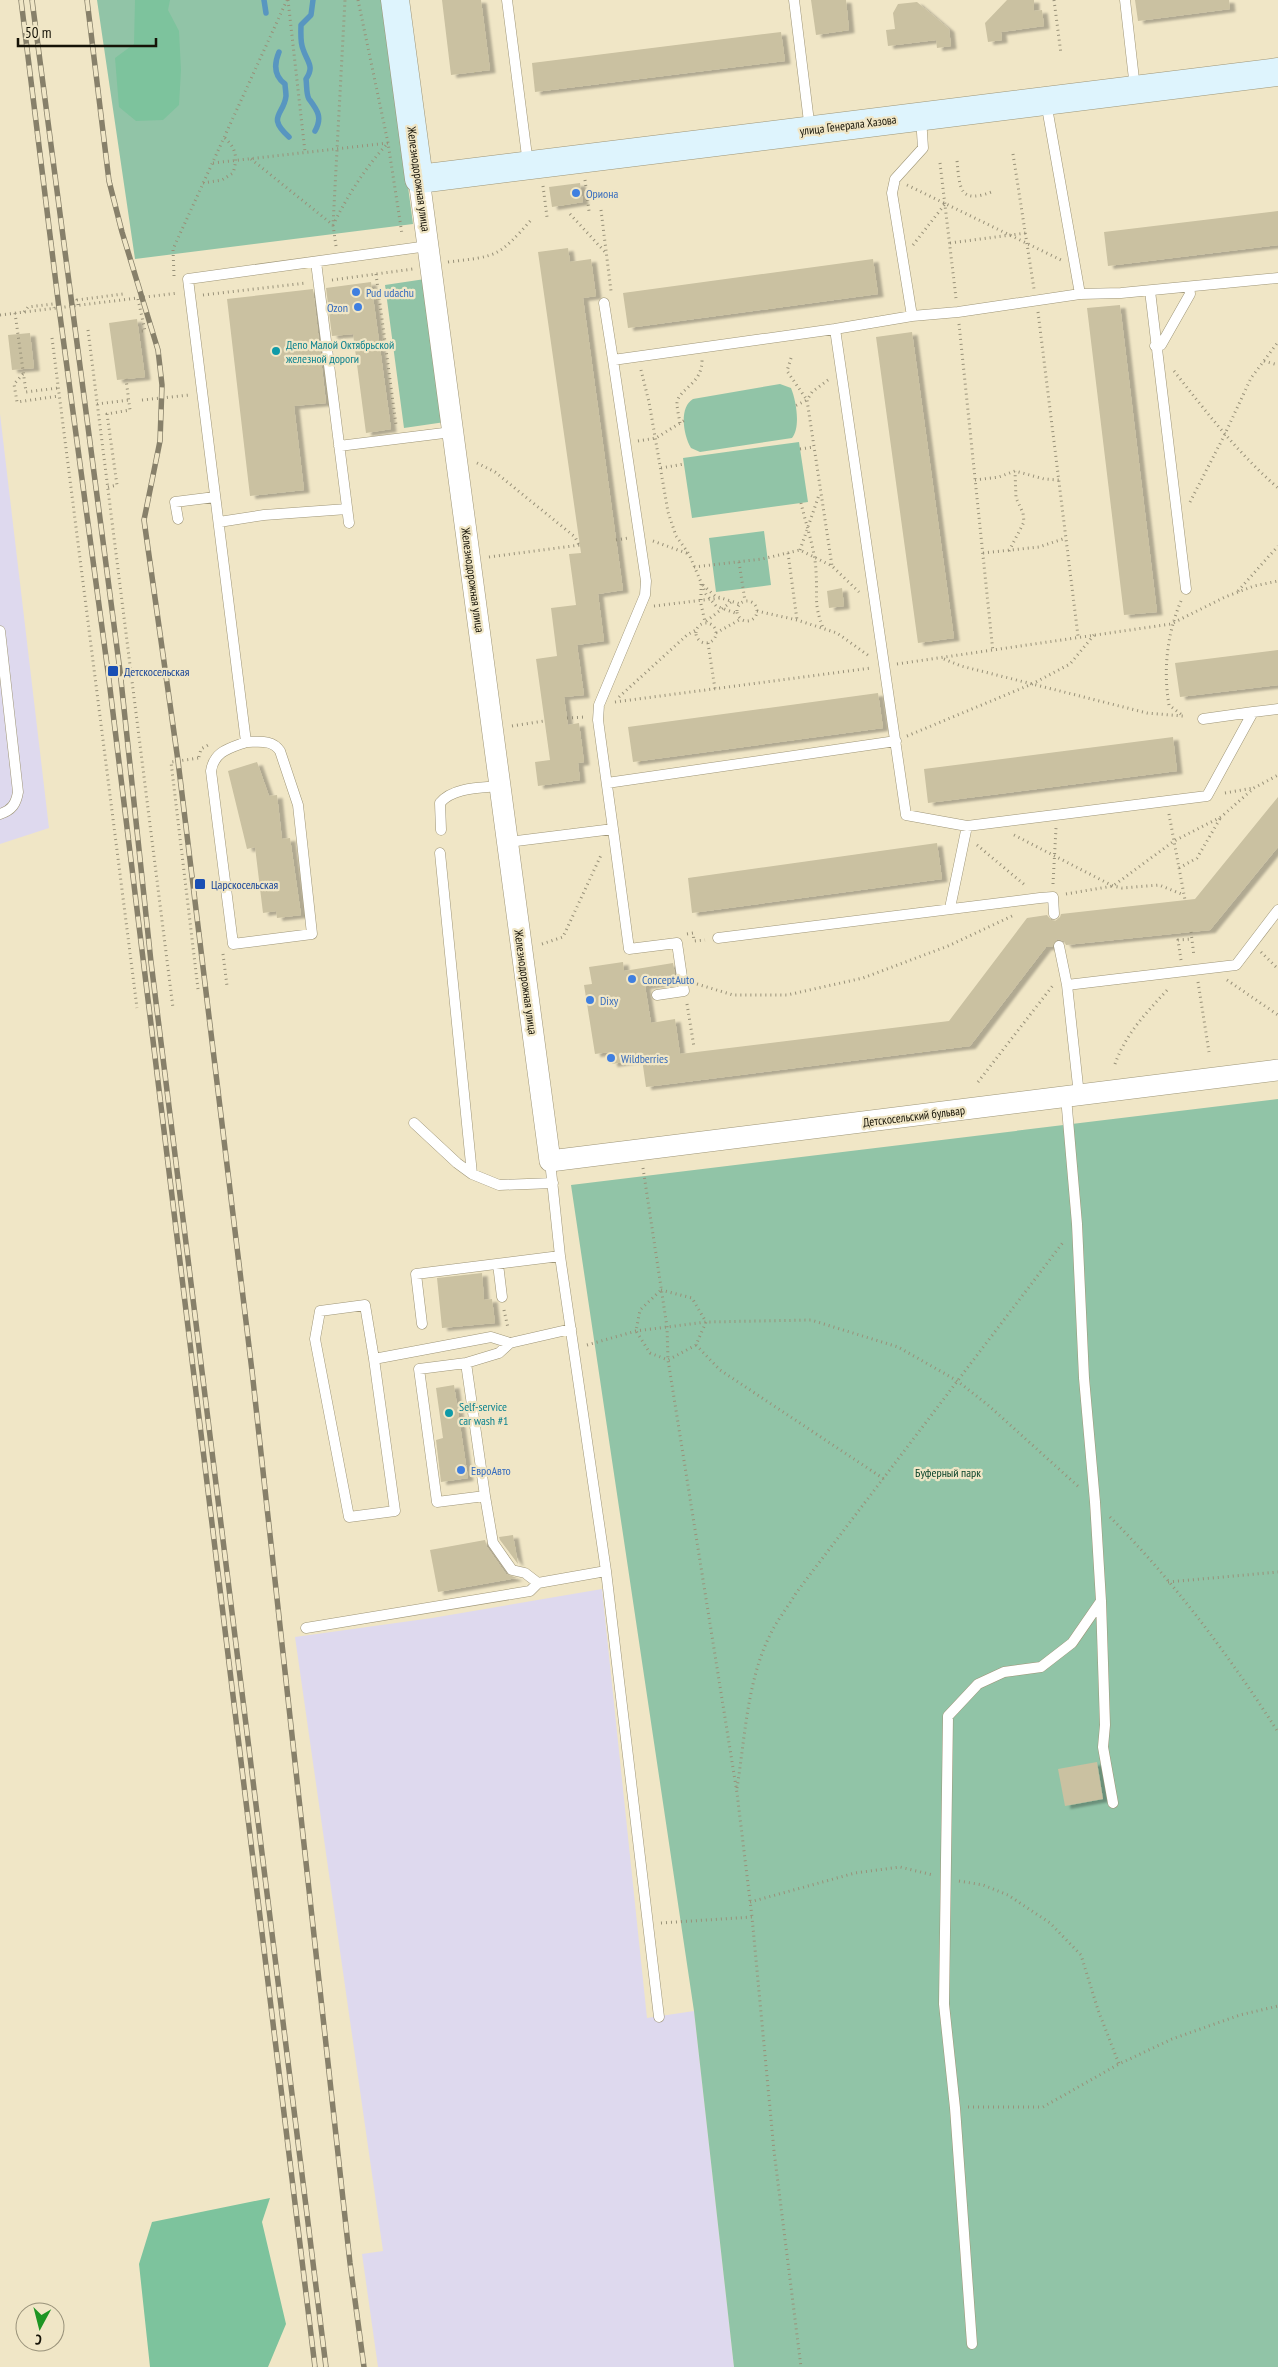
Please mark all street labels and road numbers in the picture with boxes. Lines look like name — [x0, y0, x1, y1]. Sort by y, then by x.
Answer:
street label: улица Генерала Хазова — [799, 112, 897, 138]
street label: Железнодорожная улица — [404, 125, 434, 233]
street label: Железнодорожная улица — [458, 526, 488, 634]
street label: Железнодорожная улица — [511, 928, 541, 1036]
street label: Детскосельский бульвар — [862, 1102, 966, 1130]

